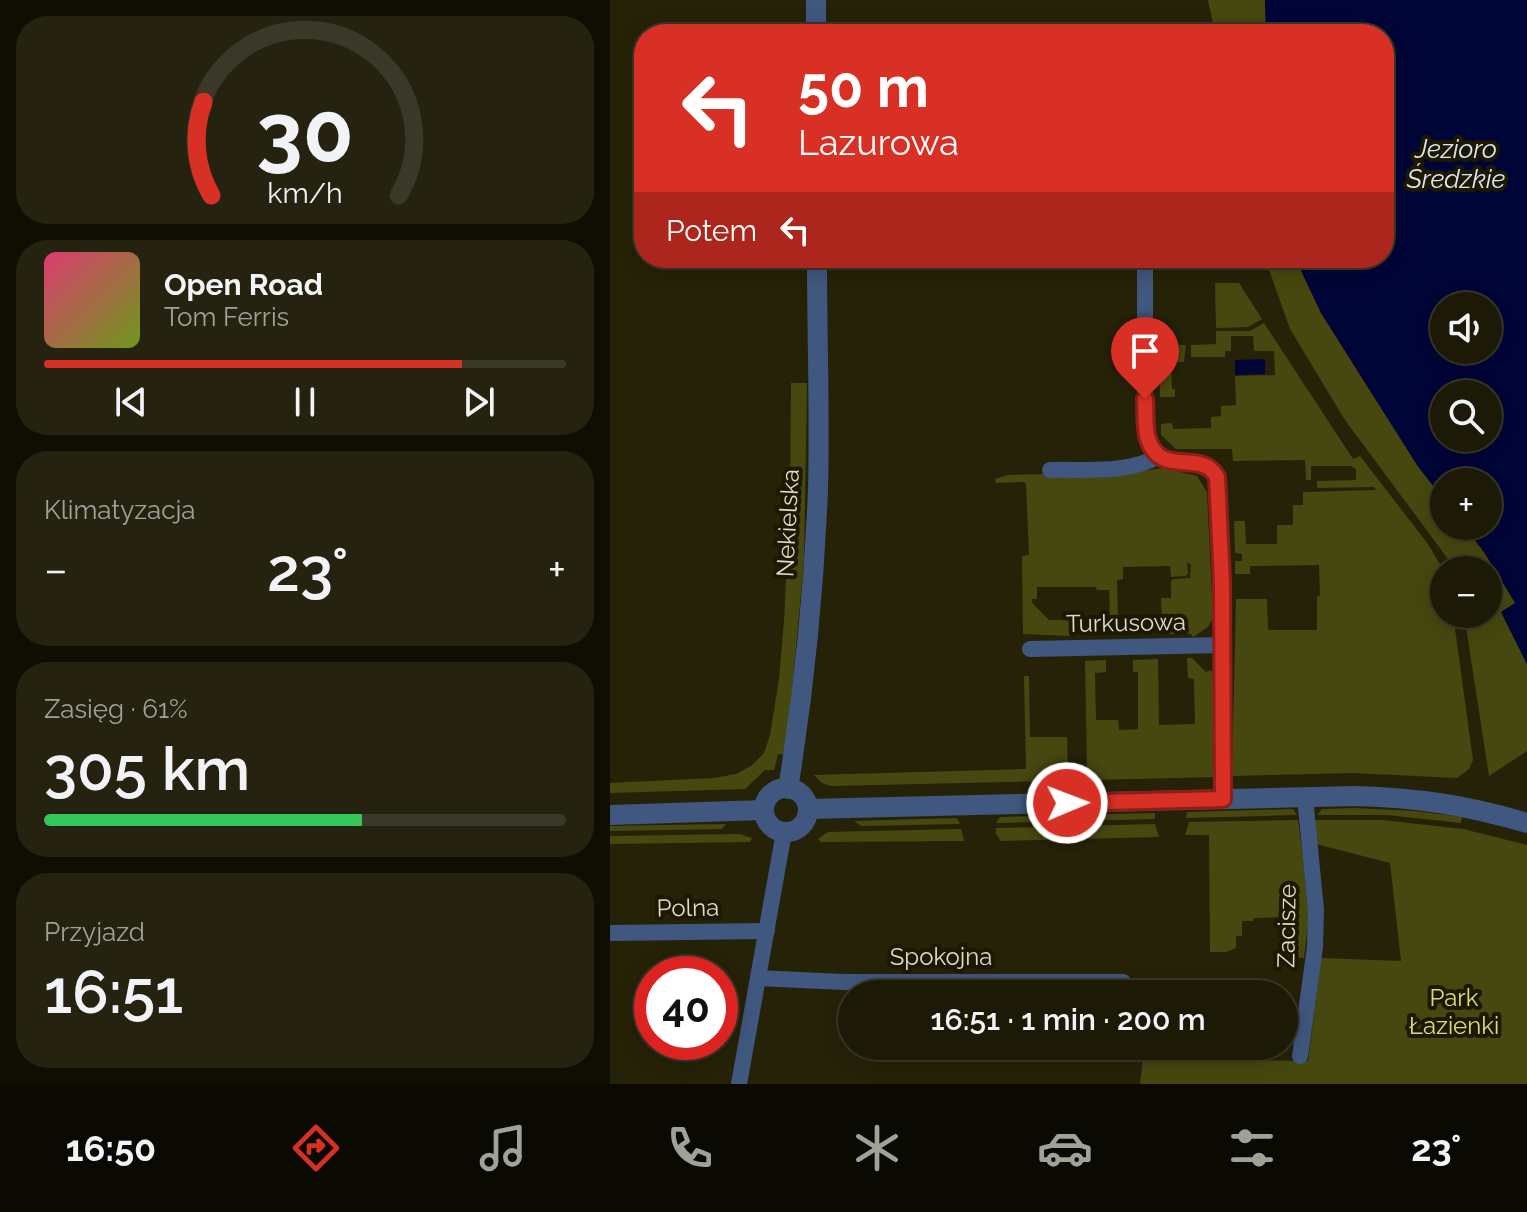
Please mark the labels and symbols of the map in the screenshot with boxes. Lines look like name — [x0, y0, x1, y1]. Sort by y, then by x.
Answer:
water label: Jezioro Średzkie — [1406, 134, 1505, 194]
pin — [1111, 317, 1179, 399]
street label: Nekielska — [770, 468, 805, 578]
street label: Turkusowa — [1066, 607, 1186, 638]
position arrow — [1025, 761, 1109, 845]
street label: Zacisze — [1271, 884, 1302, 968]
street label: Polna — [656, 892, 720, 923]
street label: Spokojna — [890, 942, 992, 971]
speed limit sign: 40 — [634, 956, 738, 1060]
park label: Park Łazienki — [1409, 983, 1499, 1040]

